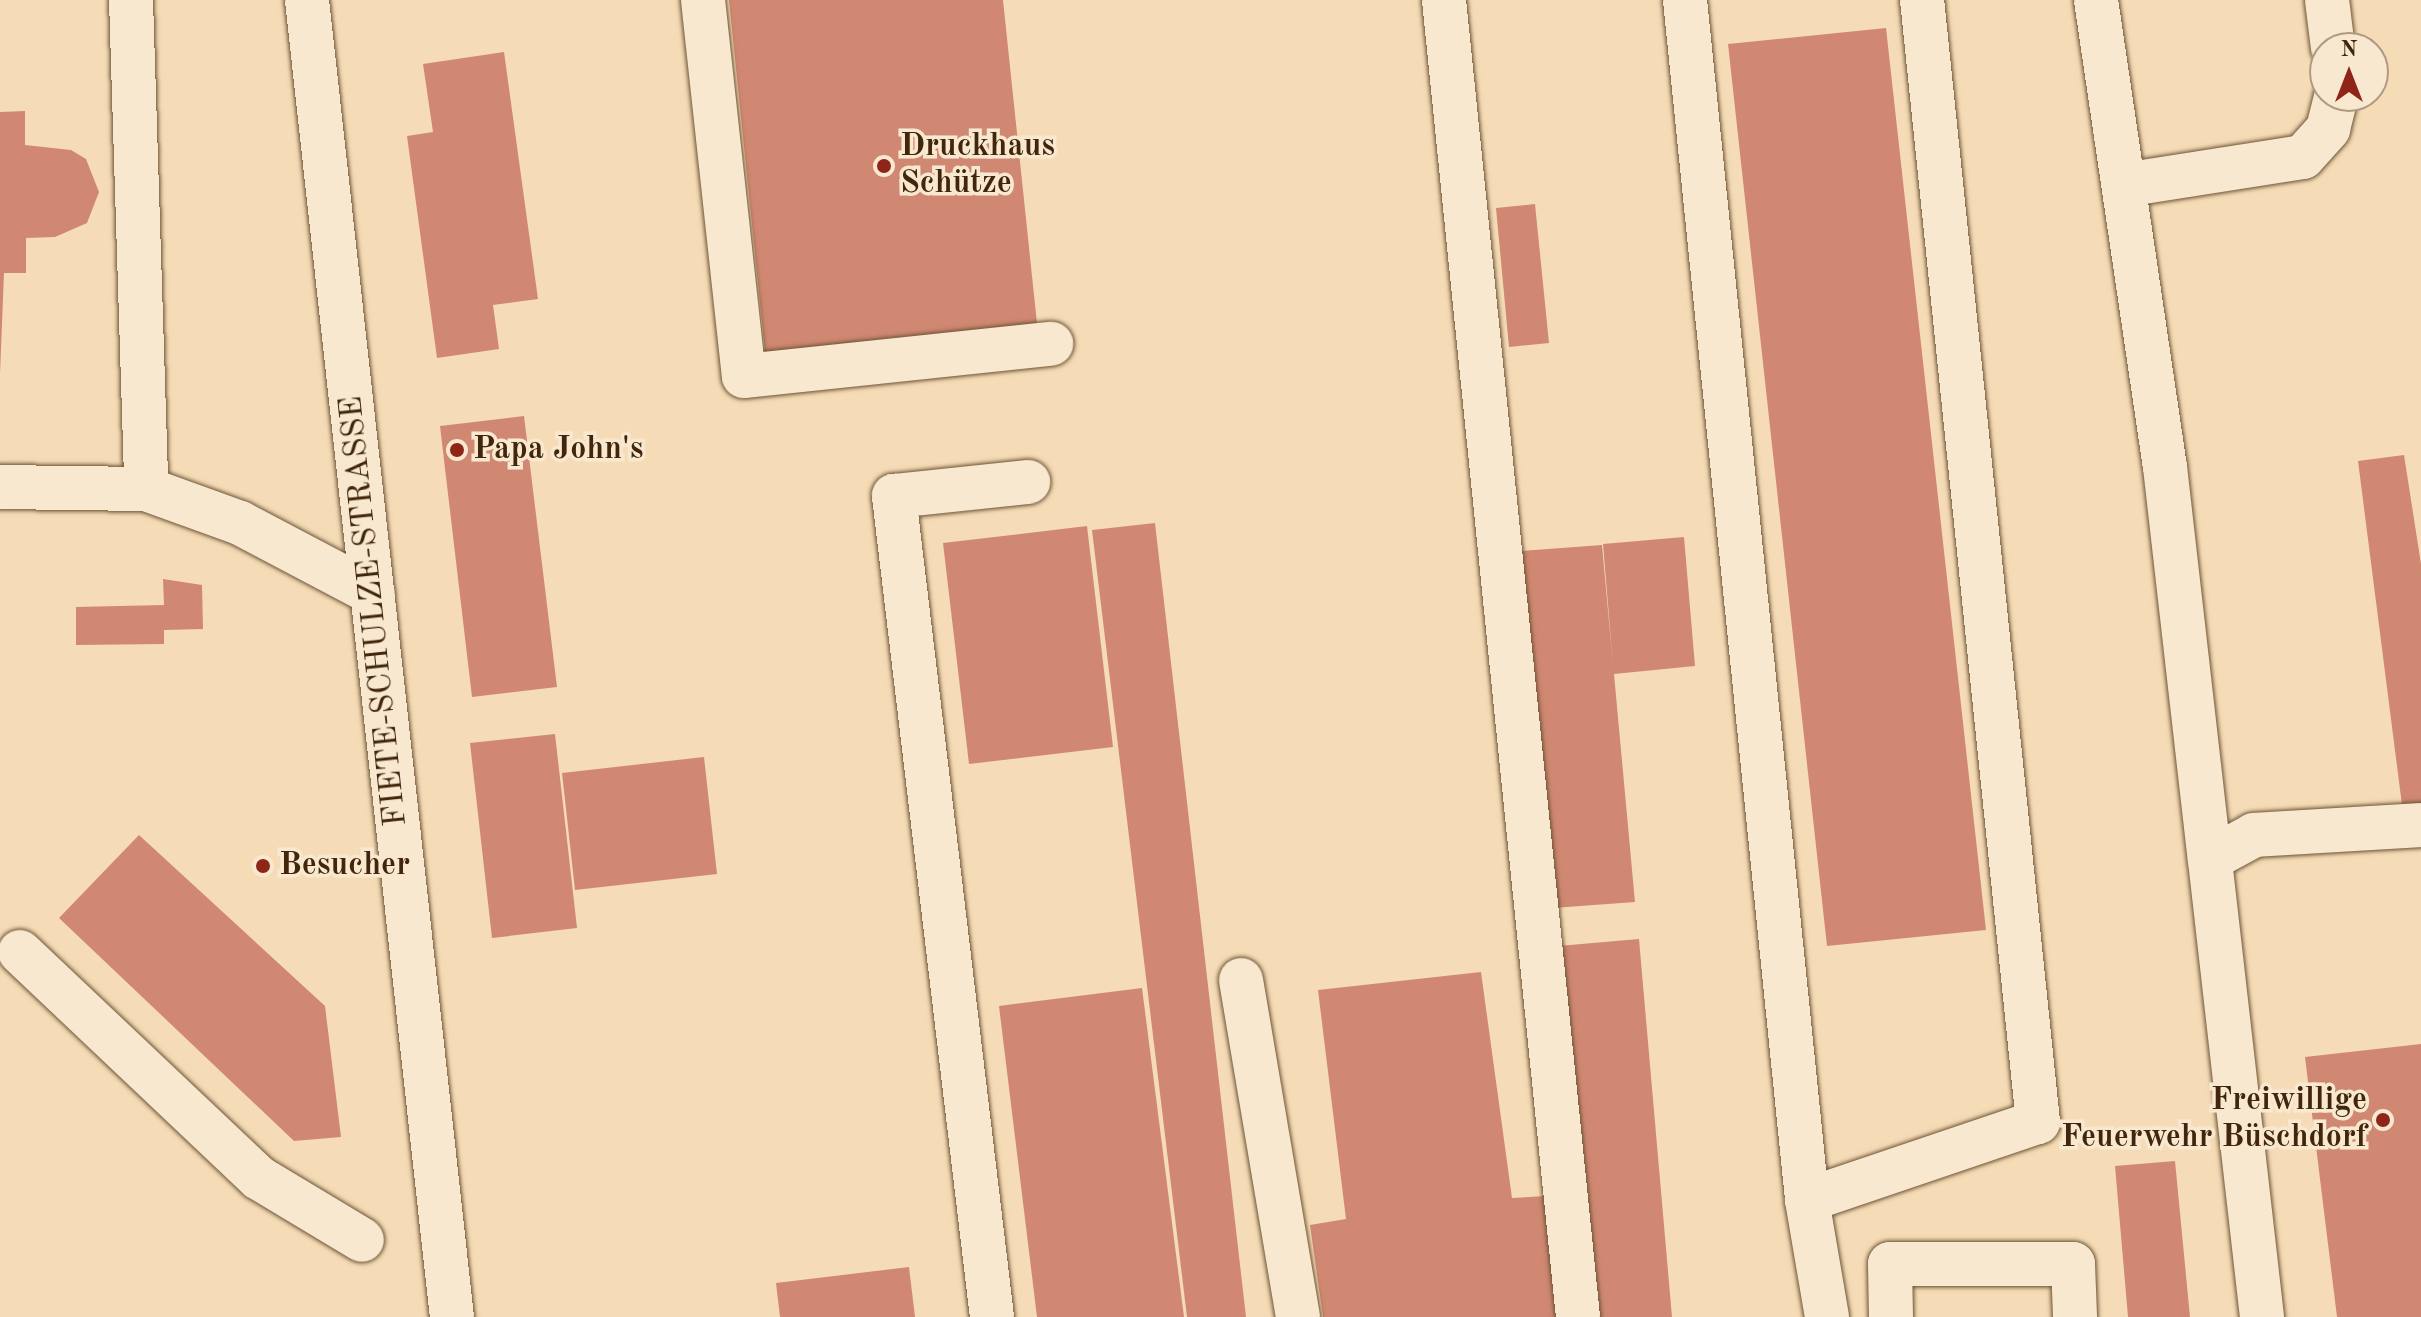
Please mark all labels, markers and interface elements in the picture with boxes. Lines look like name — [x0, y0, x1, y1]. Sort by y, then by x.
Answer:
north arrow — [2309, 32, 2389, 112]
text: N — [2341, 39, 2357, 61]
place label: Druckhaus Schütze — [900, 129, 1055, 204]
marker: Druckhaus Schütze — [875, 157, 893, 175]
street label: FIETE-SCHULZE-STRASSE — [333, 394, 417, 828]
place label: Papa John's — [473, 431, 643, 469]
marker: Papa John's — [448, 441, 466, 459]
place label: Besucher — [279, 847, 410, 885]
marker: Besucher — [254, 857, 272, 875]
place label: Freiwillige Feuerwehr Büschdorf — [2061, 1083, 2367, 1158]
marker: Freiwillige Feuerwehr Büschdorf — [2374, 1111, 2392, 1129]

